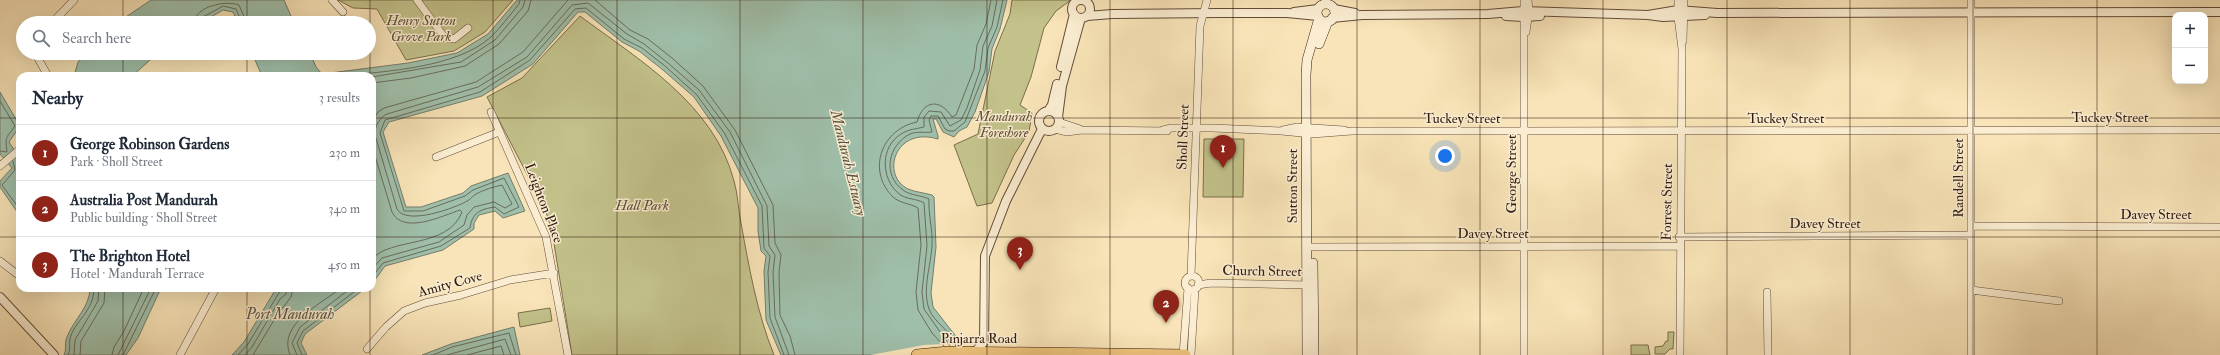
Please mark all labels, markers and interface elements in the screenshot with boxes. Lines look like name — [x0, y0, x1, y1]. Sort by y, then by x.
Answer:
park label: Henry Sutton Grove Park — [385, 12, 456, 45]
map controls — [2172, 12, 2208, 84]
button: + — [2172, 12, 2208, 48]
search box — [16, 16, 376, 60]
icon: search — [30, 27, 52, 49]
text: Search here — [62, 29, 131, 48]
button: − — [2172, 48, 2208, 84]
text: Nearby — [32, 88, 83, 109]
text: 3 results — [319, 90, 360, 106]
street label: Sholl Street — [1173, 103, 1193, 170]
water label: Mandurah Estuary — [825, 107, 871, 219]
park label: Mandurah Foreshore — [975, 108, 1032, 141]
street label: Tuckey Street — [2071, 109, 2149, 127]
street label: Tuckey Street — [1423, 110, 1501, 128]
street label: Tuckey Street — [1747, 110, 1825, 128]
street label: George Street — [1503, 134, 1520, 213]
text: George Robinson Gardens — [70, 135, 229, 154]
pin: 1 — [1210, 135, 1236, 168]
street label: Randell Street — [1950, 138, 1967, 218]
text: 1 — [43, 145, 47, 161]
text: 230 m — [329, 145, 360, 161]
your location — [1435, 146, 1455, 166]
street label: Sutton Street — [1284, 148, 1301, 223]
text: Park · Sholl Street — [70, 154, 163, 170]
street label: Leighton Place — [521, 161, 567, 246]
street label: Forrest Street — [1658, 163, 1676, 241]
text: Australia Post Mandurah — [70, 191, 218, 210]
park label: Hall Park — [614, 197, 669, 214]
text: 2 — [42, 201, 48, 217]
text: 340 m — [329, 201, 360, 217]
street label: Davey Street — [2120, 206, 2192, 224]
text: Public building · Sholl Street — [70, 210, 217, 226]
street label: Davey Street — [1789, 215, 1861, 233]
street label: Davey Street — [1457, 225, 1529, 243]
pin: 3 — [1007, 237, 1033, 270]
text: The Brighton Hotel — [70, 247, 190, 266]
text: 3 — [43, 257, 48, 273]
text: 450 m — [328, 257, 360, 273]
street label: Church Street — [1222, 262, 1302, 280]
text: Hotel · Mandurah Terrace — [70, 266, 204, 282]
street label: Amity Cove — [415, 267, 484, 302]
pin: 2 — [1153, 290, 1179, 323]
water label: Port Mandurah — [245, 305, 334, 324]
street label: Pinjarra Road — [941, 330, 1017, 347]

